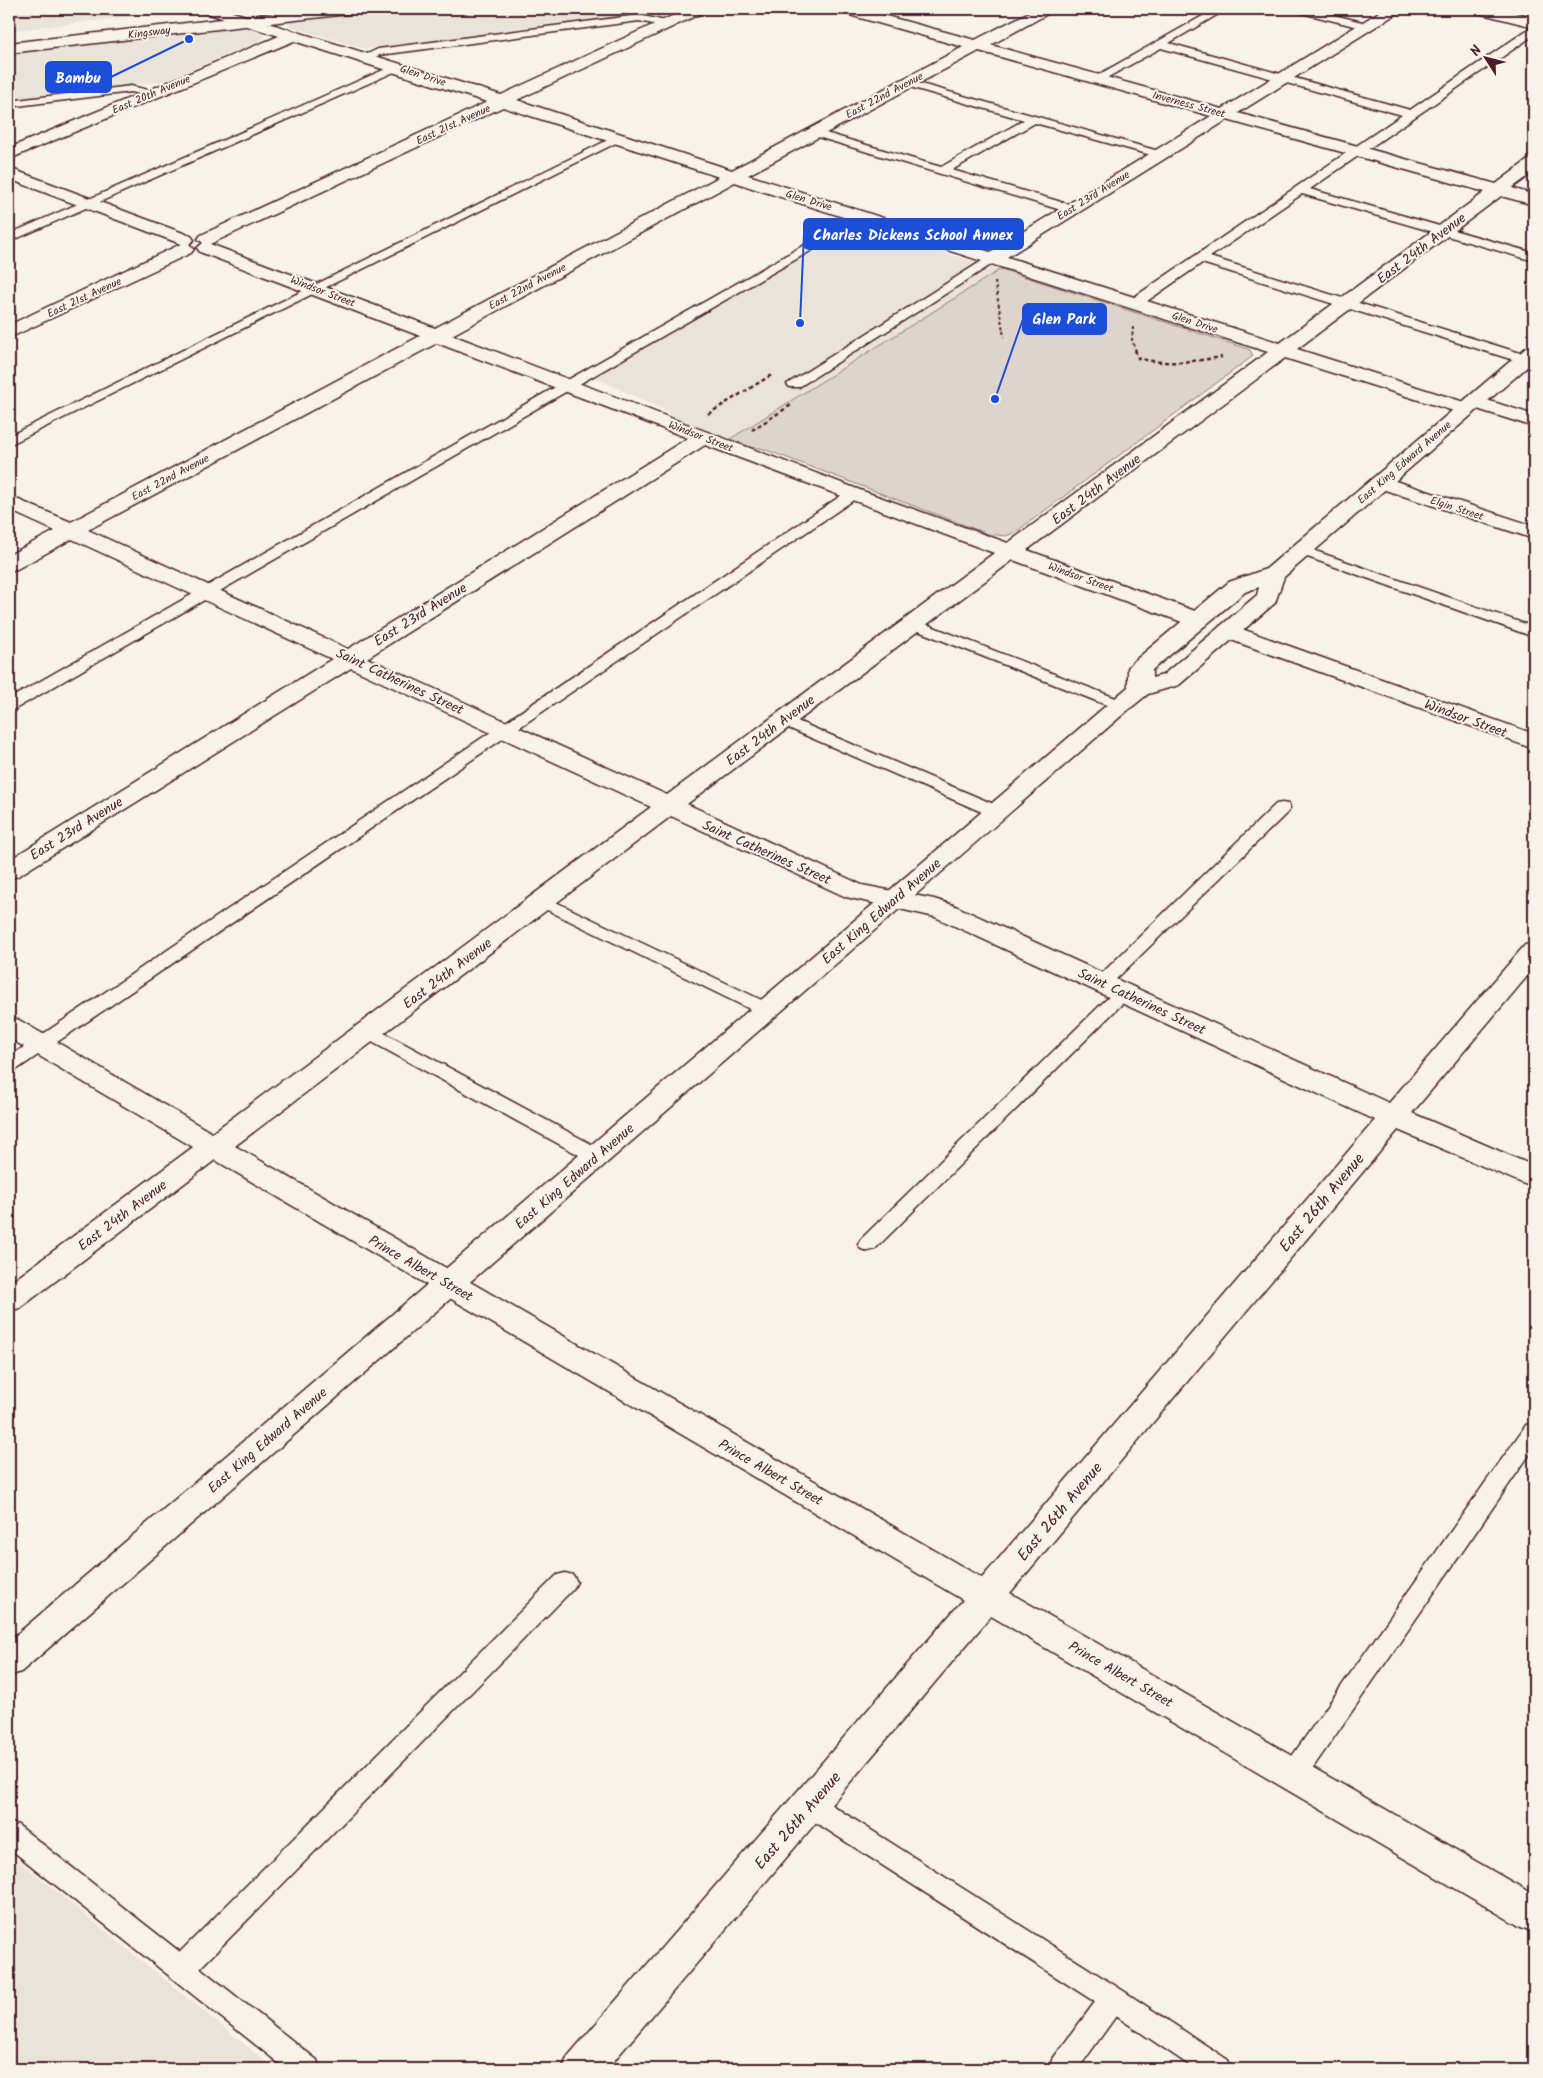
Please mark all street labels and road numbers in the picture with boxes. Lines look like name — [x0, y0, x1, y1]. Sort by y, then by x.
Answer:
street label: Kingsway — [127, 21, 172, 45]
street label: Glen Drive — [397, 60, 448, 92]
street label: East 22nd Avenue — [842, 68, 927, 124]
street label: East 20th Avenue — [109, 70, 194, 120]
street label: Inverness Street — [1150, 87, 1228, 124]
street label: East 21st Avenue — [413, 100, 494, 150]
street label: East 23rd Avenue — [1053, 166, 1134, 226]
street label: Glen Drive — [783, 185, 834, 217]
street label: East 24th Avenue — [1372, 207, 1472, 290]
street label: East 22nd Avenue — [485, 259, 570, 315]
street label: Windsor Street — [288, 271, 358, 313]
street label: East 21st Avenue — [44, 273, 125, 323]
street label: Glen Drive — [1169, 307, 1220, 339]
street label: Windsor Street — [666, 416, 736, 458]
street label: East King Edward Avenue — [1353, 417, 1456, 509]
street label: East 24th Avenue — [1047, 448, 1147, 531]
street label: East 22nd Avenue — [128, 450, 213, 506]
street label: Elgin Street — [1428, 492, 1486, 526]
street label: Windsor Street — [1046, 558, 1116, 598]
street label: East 23rd Avenue — [370, 577, 472, 652]
street label: Saint Catherines Street — [332, 643, 468, 721]
street label: East 24th Avenue — [721, 689, 821, 772]
street label: Windsor Street — [1421, 694, 1511, 744]
street label: East 23rd Avenue — [26, 791, 128, 866]
street label: Saint Catherines Street — [699, 815, 835, 891]
street label: East King Edward Avenue — [817, 853, 947, 970]
street label: East 24th Avenue — [398, 932, 498, 1015]
street label: Saint Catherines Street — [1074, 963, 1210, 1041]
street label: East King Edward Avenue — [510, 1118, 640, 1235]
street label: East 26th Avenue — [1273, 1148, 1371, 1258]
street label: East 24th Avenue — [73, 1174, 173, 1257]
street label: Prince Albert Street — [364, 1230, 478, 1308]
street label: East King Edward Avenue — [203, 1382, 333, 1499]
street label: Prince Albert Street — [714, 1434, 828, 1512]
street label: East 26th Avenue — [1011, 1457, 1109, 1567]
street label: Prince Albert Street — [1064, 1636, 1178, 1714]
street label: East 26th Avenue — [748, 1766, 848, 1876]

